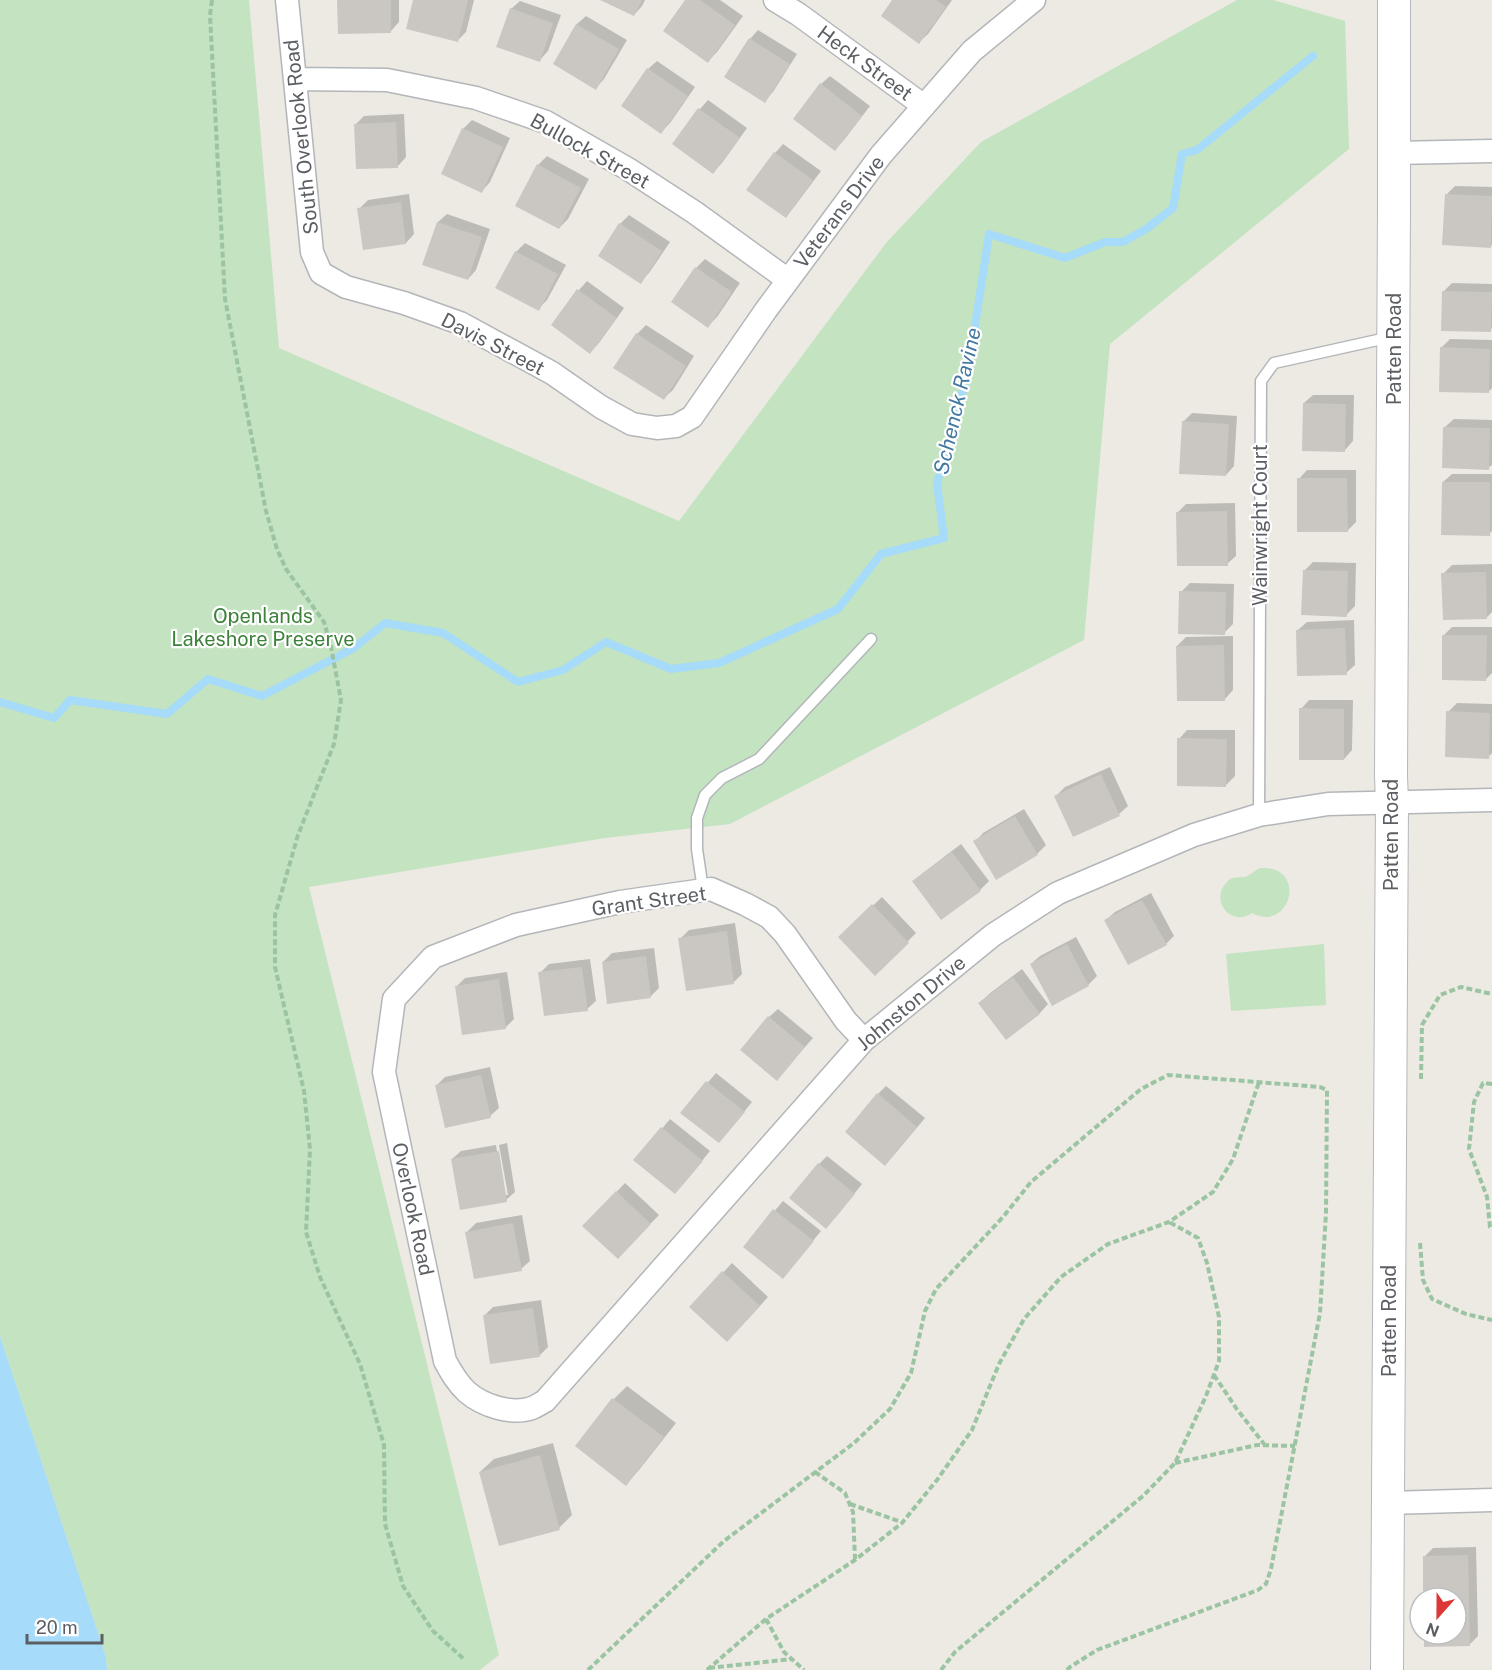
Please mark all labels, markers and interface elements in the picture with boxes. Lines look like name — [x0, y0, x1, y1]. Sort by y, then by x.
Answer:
street label: Heck Street — [813, 20, 917, 106]
street label: South Overlook Road — [279, 38, 323, 236]
street label: Bullock Street — [526, 108, 654, 194]
street label: Veterans Drive — [789, 151, 889, 273]
street label: Patten Road — [1382, 293, 1406, 405]
street label: Davis Street — [437, 308, 549, 380]
water label: Schenck Ravine — [928, 325, 986, 477]
street label: Wainwright Court — [1248, 444, 1272, 606]
park label: Openlands Lakeshore Preserve — [171, 604, 355, 651]
street label: Patten Road — [1379, 779, 1403, 891]
street label: Grant Street — [590, 881, 708, 921]
street label: Johnston Drive — [852, 950, 970, 1056]
street label: Overlook Road — [387, 1140, 439, 1278]
street label: Patten Road — [1377, 1265, 1401, 1377]
north arrow — [1408, 1586, 1468, 1646]
scale bar — [27, 1607, 102, 1645]
text: 20 m — [36, 1617, 78, 1638]
text: N — [1424, 1618, 1442, 1641]

